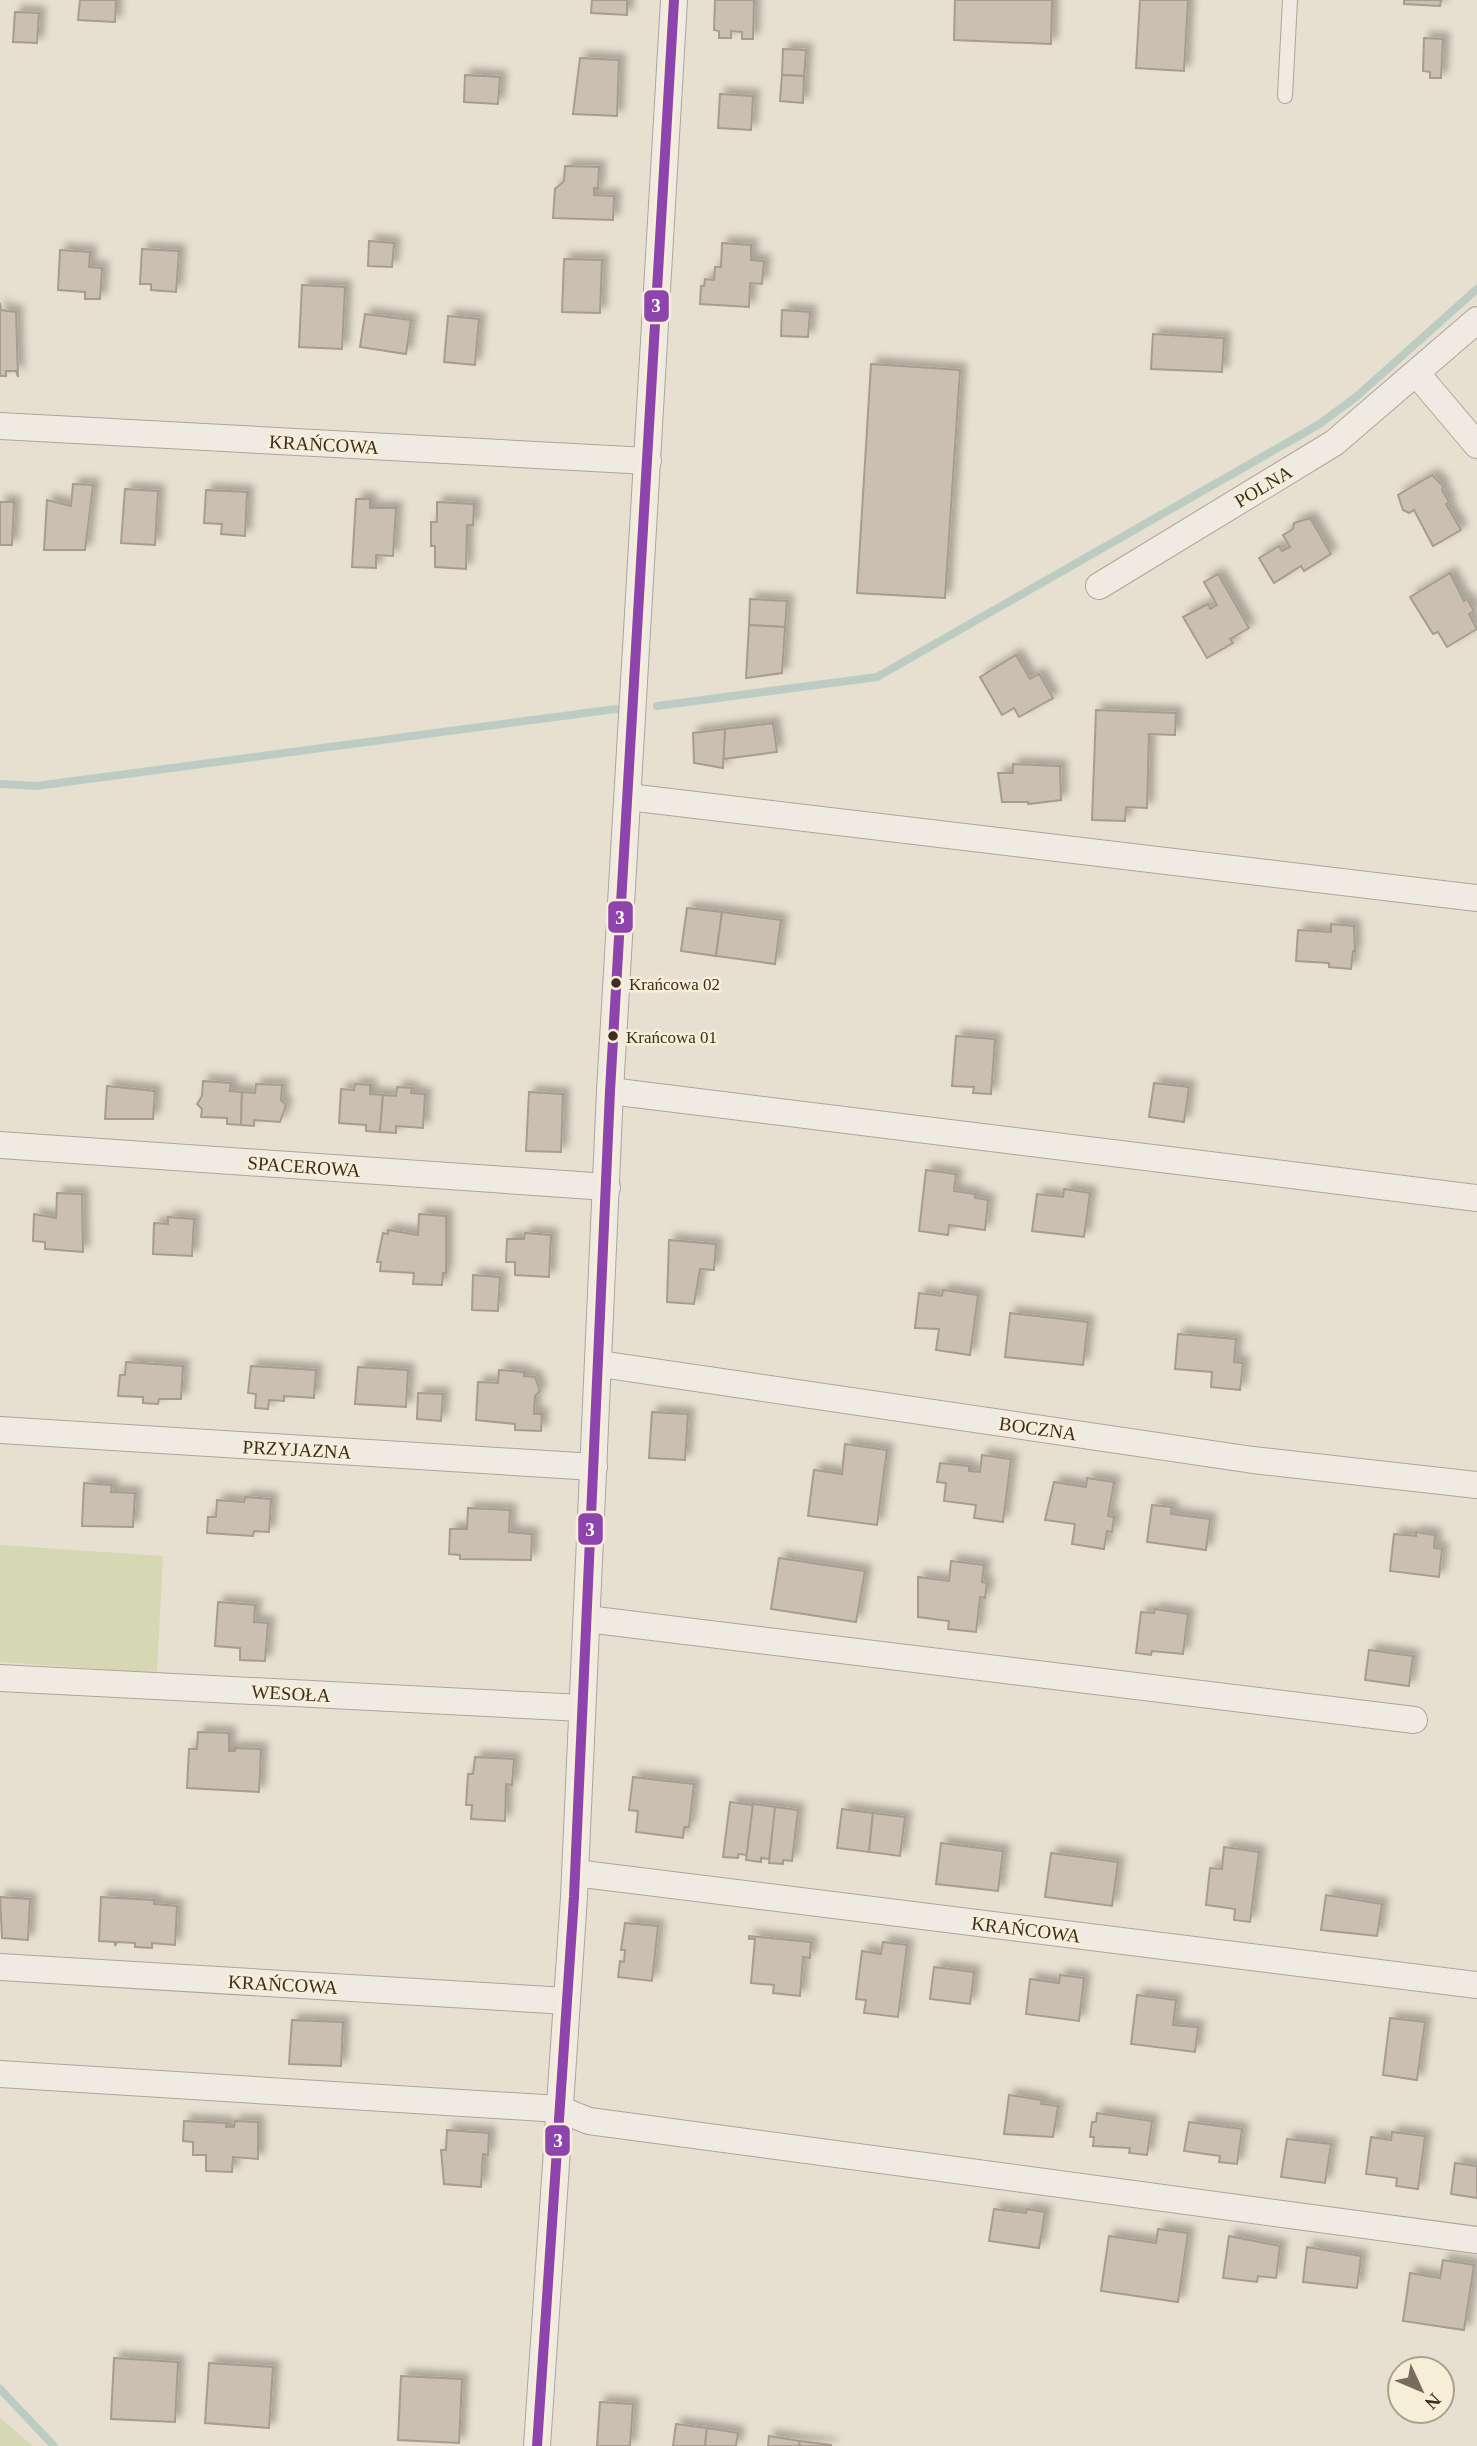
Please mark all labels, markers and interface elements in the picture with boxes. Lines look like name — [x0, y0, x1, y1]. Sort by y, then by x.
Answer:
line badge: 3 — [643, 289, 670, 323]
text: 3 — [651, 295, 661, 316]
street label: KRAŃCOWA — [269, 431, 380, 458]
street label: POLNA — [1231, 461, 1296, 512]
line badge: 3 — [607, 900, 634, 934]
text: 3 — [615, 907, 625, 928]
place label: Krańcowa 02 — [629, 975, 720, 994]
marker: Krańcowa 02 — [609, 976, 623, 990]
place label: Krańcowa 01 — [626, 1028, 717, 1047]
marker: Krańcowa 01 — [606, 1029, 620, 1043]
street label: SPACEROWA — [247, 1152, 361, 1181]
street label: BOCZNA — [998, 1413, 1078, 1444]
street label: PRZYJAZNA — [242, 1436, 352, 1463]
line badge: 3 — [577, 1512, 604, 1546]
text: 3 — [585, 1519, 595, 1540]
street label: WESOŁA — [251, 1681, 331, 1706]
street label: KRAŃCOWA — [970, 1912, 1082, 1947]
street label: KRAŃCOWA — [228, 1971, 339, 1998]
line badge: 3 — [544, 2124, 571, 2157]
text: 3 — [553, 2130, 563, 2151]
north arrow — [1386, 2355, 1456, 2425]
text: N — [1420, 2389, 1445, 2414]

